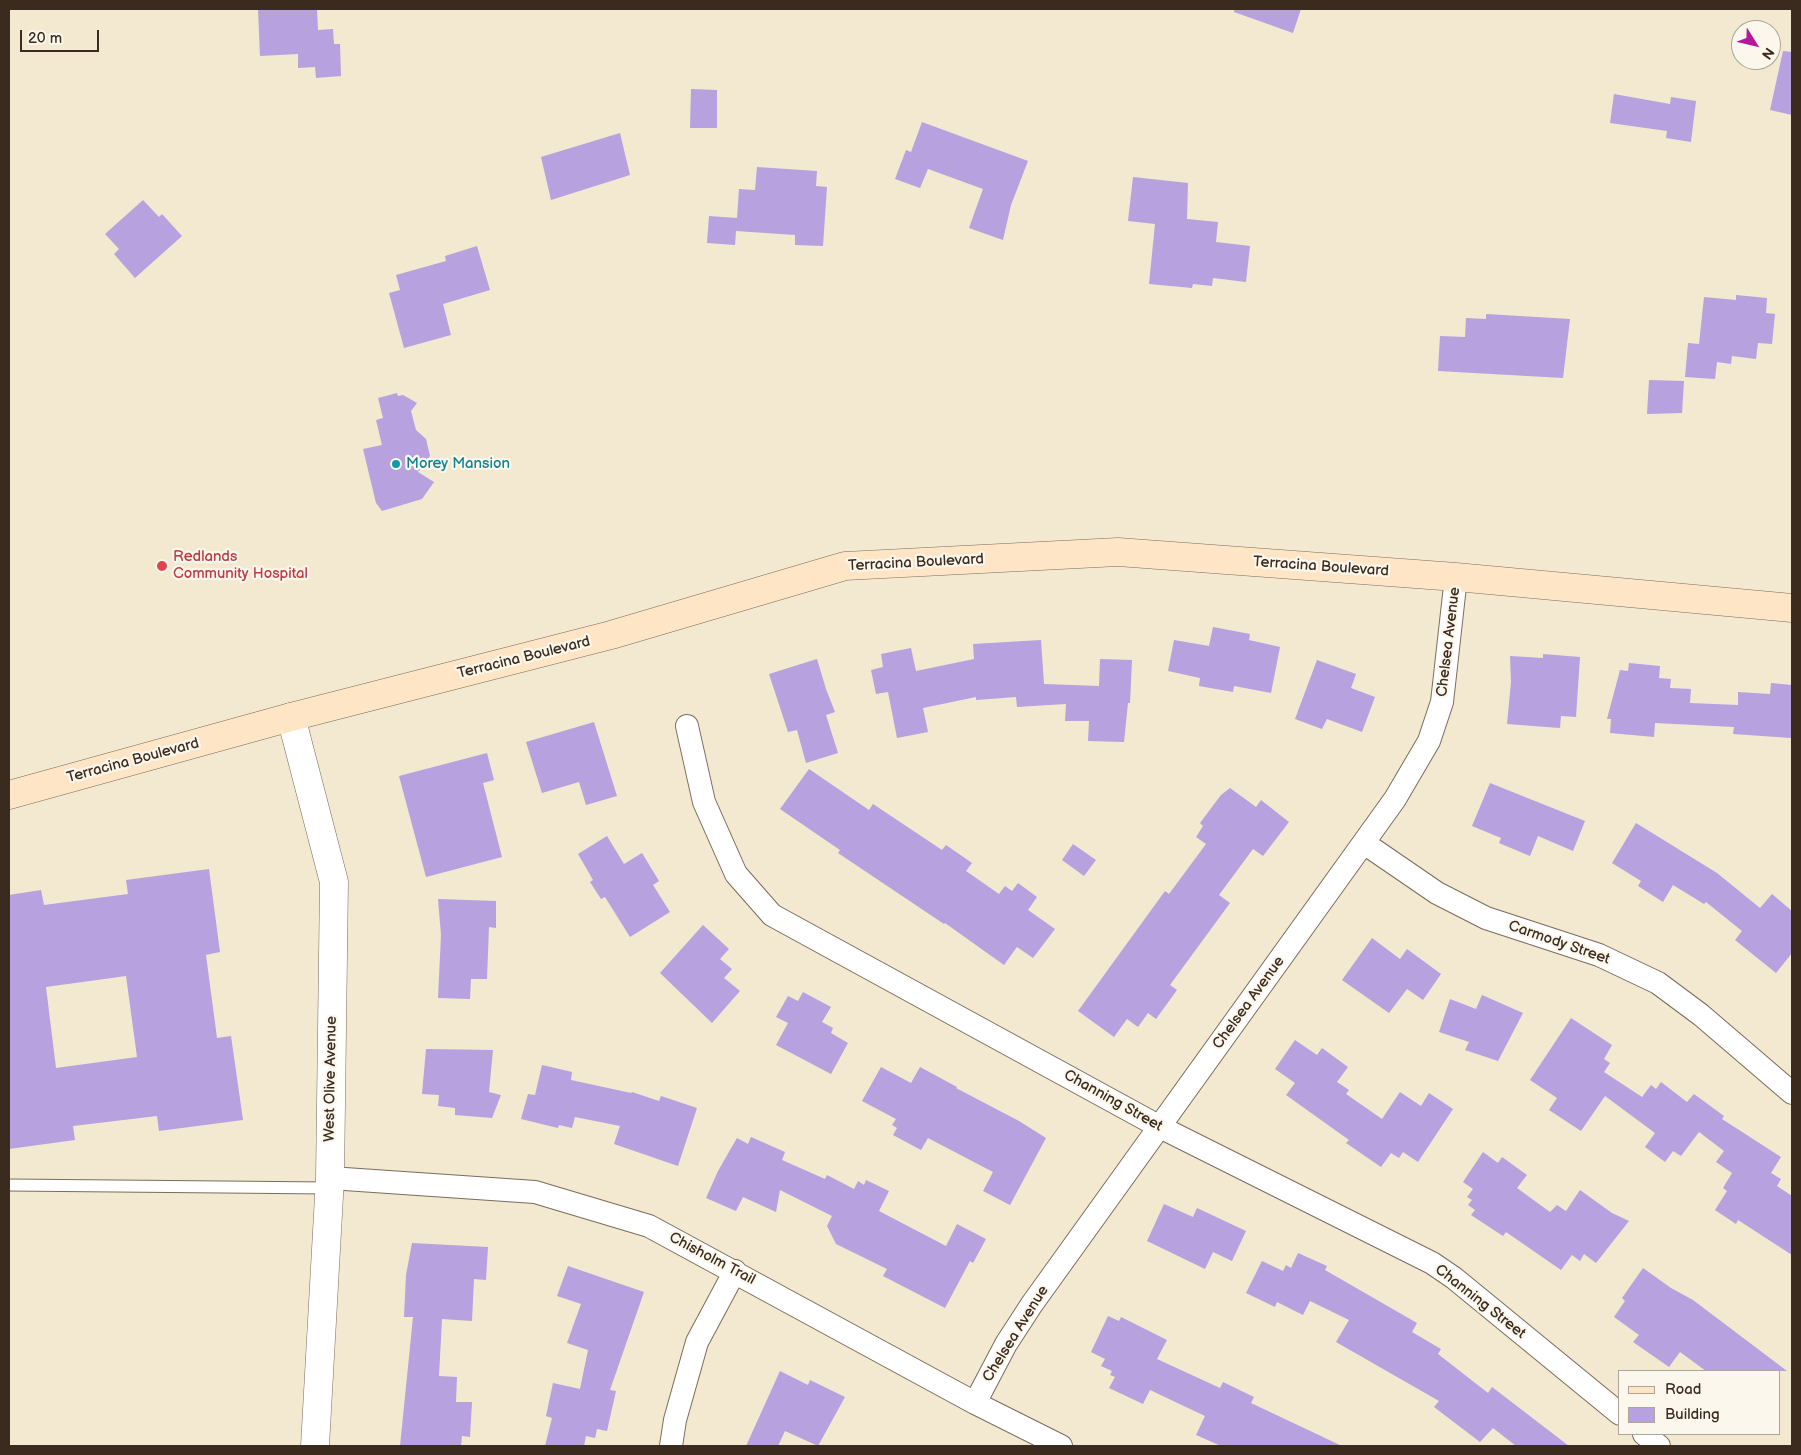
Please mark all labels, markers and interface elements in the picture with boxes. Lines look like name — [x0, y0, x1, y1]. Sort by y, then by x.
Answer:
scale bar — [22, 20, 101, 52]
north arrow — [1731, 20, 1781, 70]
text: 20 m — [28, 29, 62, 48]
text: N — [1758, 44, 1778, 63]
place label: Morey Mansion — [406, 455, 510, 473]
marker: Morey Mansion — [390, 458, 402, 470]
place label: Redlands Community Hospital — [173, 548, 308, 583]
street label: Terracina Boulevard — [848, 550, 984, 576]
street label: Terracina Boulevard — [1252, 553, 1390, 581]
marker: Redlands Community Hospital — [155, 559, 169, 573]
street label: Chelsea Avenue — [1433, 586, 1465, 698]
street label: Terracina Boulevard — [456, 633, 592, 683]
street label: Terracina Boulevard — [65, 735, 201, 787]
street label: Carmody Street — [1506, 917, 1612, 969]
street label: Chelsea Avenue — [1209, 953, 1289, 1053]
street label: West Olive Avenue — [321, 1016, 341, 1142]
street label: Channing Street — [1060, 1066, 1166, 1136]
street label: Chisholm Trail — [666, 1229, 758, 1289]
street label: Channing Street — [1431, 1261, 1529, 1343]
street label: Chelsea Avenue — [979, 1282, 1053, 1386]
legend — [1618, 1370, 1781, 1435]
text: Road — [1665, 1380, 1701, 1399]
text: Building — [1665, 1405, 1720, 1424]

